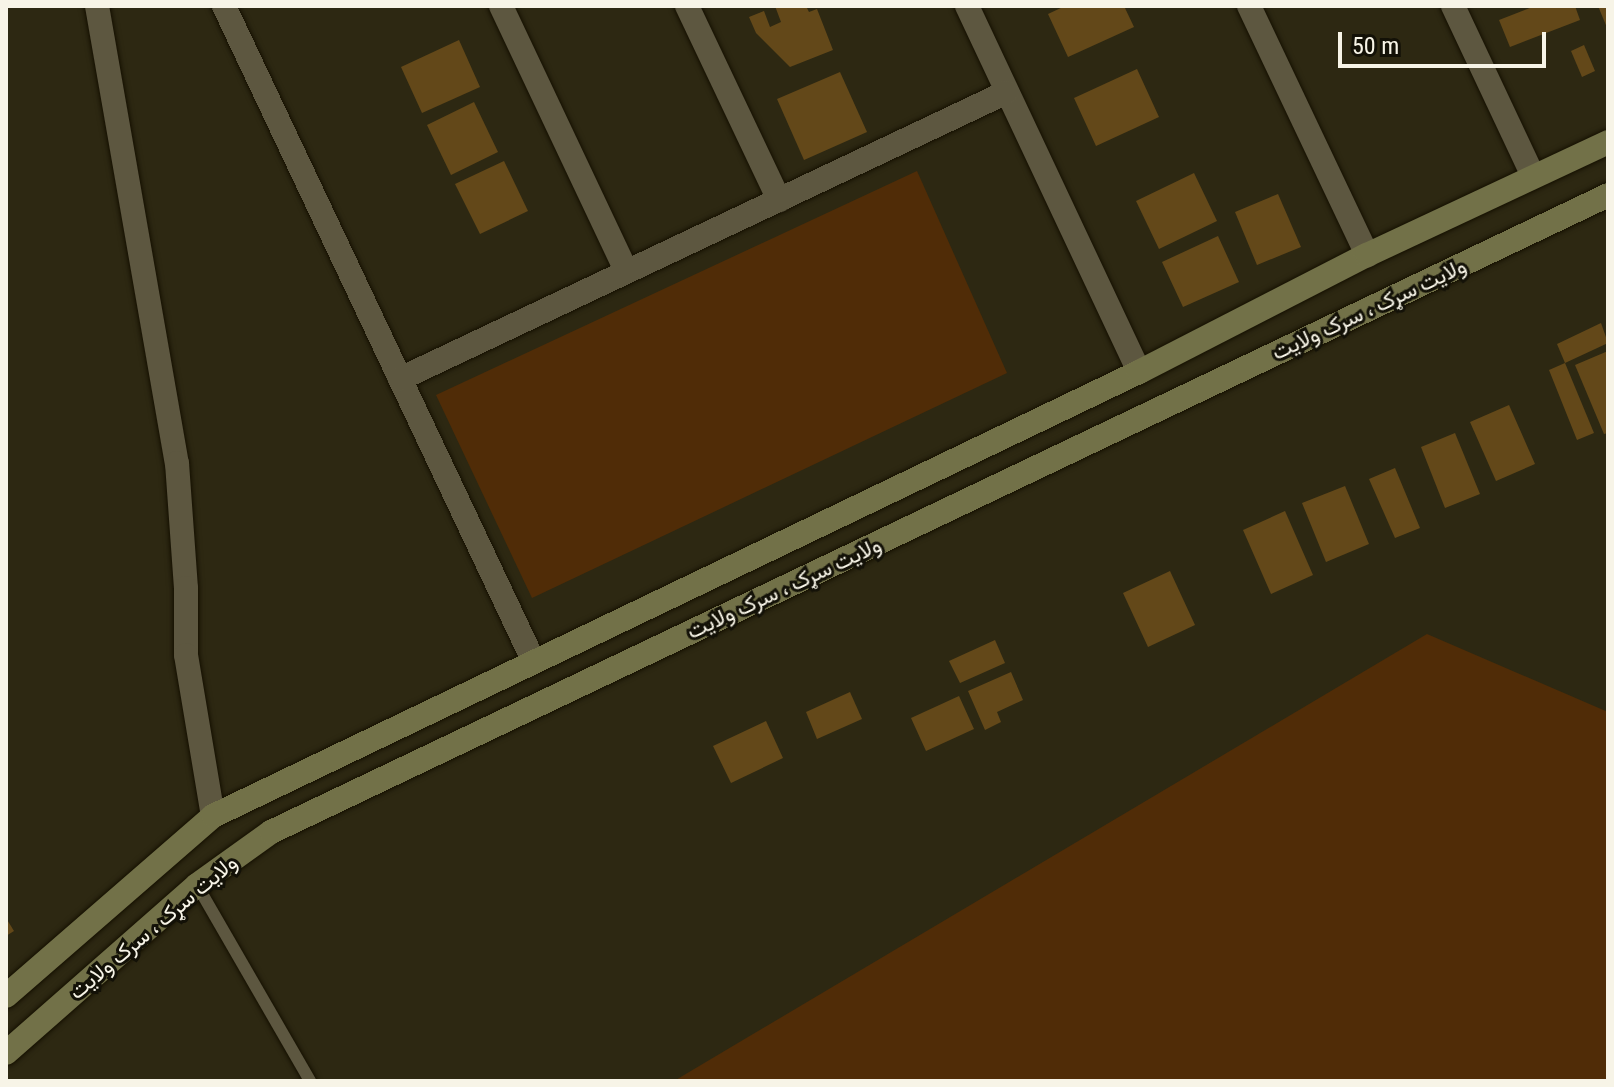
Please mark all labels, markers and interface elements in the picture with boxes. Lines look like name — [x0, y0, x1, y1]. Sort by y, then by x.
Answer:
scale bar — [1342, 16, 1550, 66]
text: 50 m — [1352, 32, 1399, 60]
street label: ولایت سړک ، سرک ولایت — [1268, 252, 1470, 366]
street label: ولایت سړک ، سرک ولایت — [683, 531, 885, 645]
street label: ولایت سړک ، سرک ولایت — [64, 849, 242, 1005]

